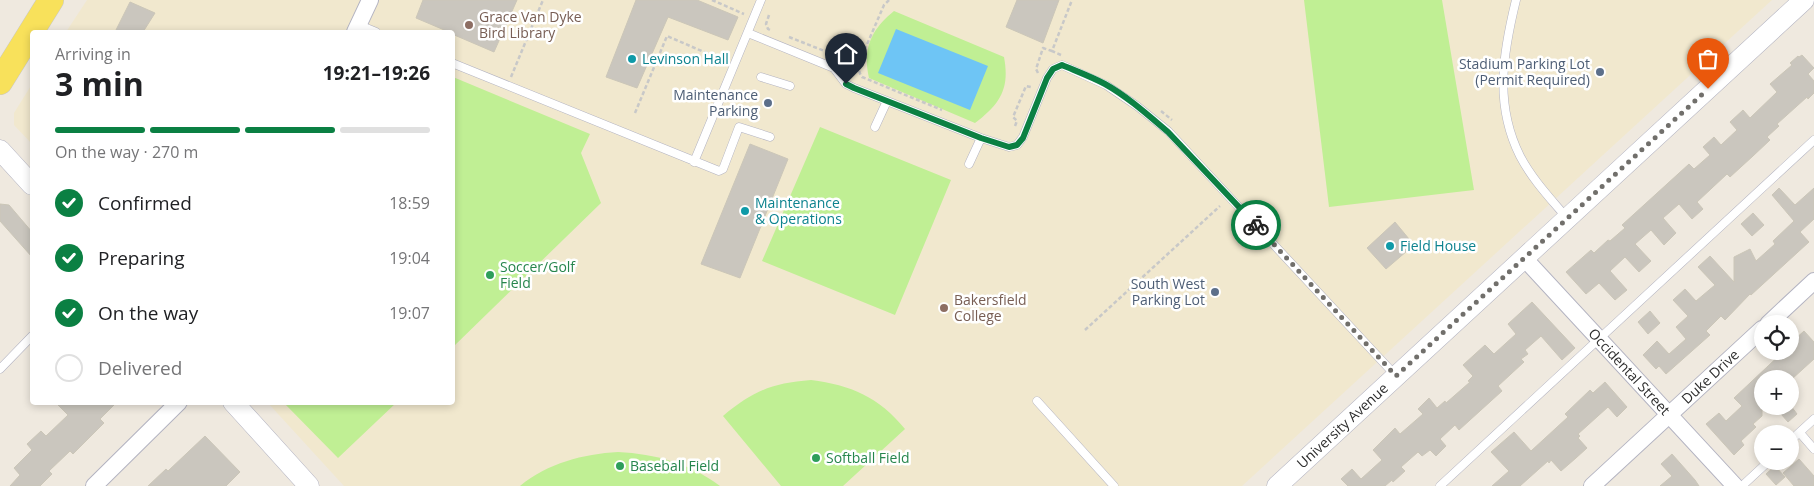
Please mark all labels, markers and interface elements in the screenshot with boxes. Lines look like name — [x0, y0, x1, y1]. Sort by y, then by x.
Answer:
place label: Grace Van Dyke Bird Library — [479, 7, 582, 42]
marker: Grace Van Dyke Bird Library — [463, 19, 475, 31]
pin — [825, 33, 867, 84]
pin — [1687, 38, 1729, 89]
icon: home — [832, 40, 860, 68]
text: Arriving in — [55, 43, 131, 65]
icon: bag — [1694, 45, 1722, 73]
place label: Levinson Hall — [642, 49, 729, 68]
marker: Levinson Hall — [626, 53, 638, 65]
place label: Stadium Parking Lot (Permit Required) — [1459, 54, 1590, 89]
text: 19:21–19:26 — [323, 60, 430, 86]
text: 3 min — [55, 62, 144, 105]
marker: Stadium Parking Lot (Permit Required) — [1594, 66, 1606, 78]
place label: Maintenance Parking — [673, 85, 758, 120]
marker: Maintenance Parking — [762, 97, 774, 109]
text: On the way · 270 m — [55, 141, 198, 163]
icon: check — [55, 189, 83, 217]
text: Confirmed — [98, 190, 192, 216]
text: 18:59 — [389, 192, 430, 214]
place label: Maintenance & Operations — [755, 193, 842, 228]
courier — [1231, 200, 1281, 250]
marker: Maintenance & Operations — [739, 205, 751, 217]
icon: bike — [1242, 211, 1270, 239]
place label: Field House — [1400, 236, 1476, 255]
marker: Field House — [1384, 240, 1396, 252]
icon: check — [55, 244, 83, 272]
text: Preparing — [98, 245, 185, 271]
text: 19:04 — [389, 247, 430, 269]
place label: Soccer/Golf Field — [500, 257, 576, 292]
marker: Soccer/Golf Field — [484, 269, 496, 281]
place label: South West Parking Lot — [1131, 274, 1205, 309]
marker: South West Parking Lot — [1209, 286, 1221, 298]
place label: Bakersfield College — [954, 290, 1027, 325]
icon: check — [55, 299, 83, 327]
text: On the way — [98, 300, 198, 326]
text: 19:07 — [389, 302, 430, 324]
marker: Bakersfield College — [938, 302, 950, 314]
map controls — [1754, 315, 1799, 470]
button: locate — [1754, 315, 1799, 360]
street label: Occidental Street — [1585, 324, 1675, 419]
street label: Duke Drive — [1677, 345, 1743, 408]
text: Delivered — [98, 355, 182, 381]
button: + — [1754, 370, 1799, 415]
street label: University Avenue — [1292, 378, 1392, 472]
button: − — [1754, 425, 1799, 470]
place label: Softball Field — [826, 448, 910, 467]
marker: Softball Field — [810, 452, 822, 464]
place label: Baseball Field — [630, 456, 719, 475]
marker: Baseball Field — [614, 460, 626, 472]

